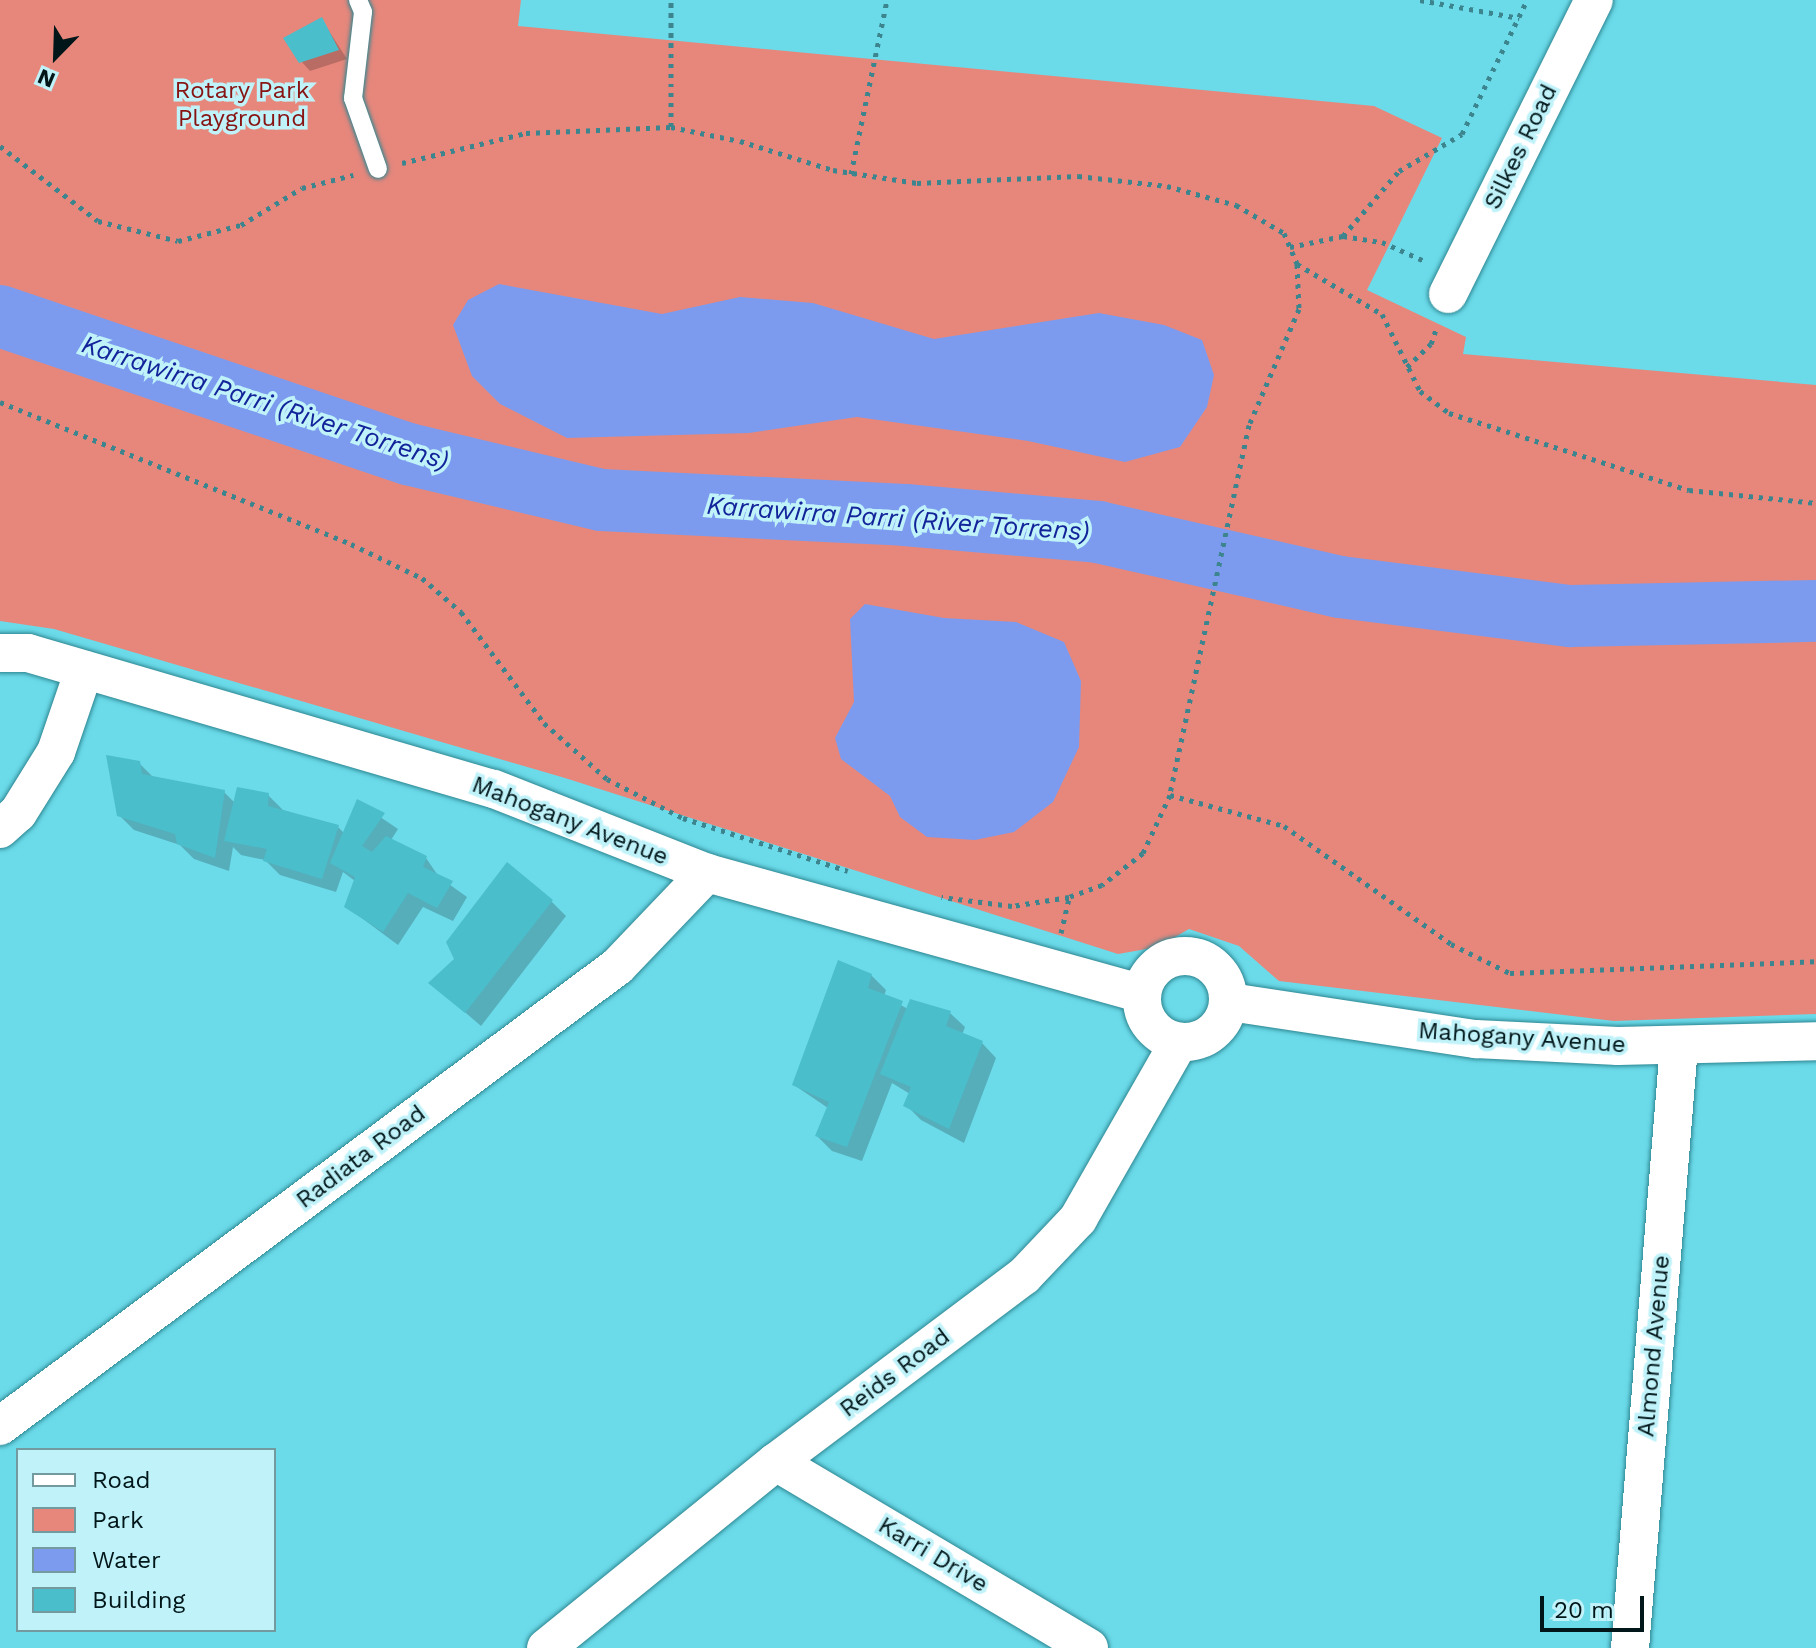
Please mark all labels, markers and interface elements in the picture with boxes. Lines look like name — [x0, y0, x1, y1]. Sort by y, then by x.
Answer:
north arrow — [16, 16, 96, 96]
text: N — [34, 64, 59, 93]
park label: Rotary Park Playground — [174, 77, 310, 133]
street label: Silkes Road — [1478, 80, 1564, 214]
water label: Karrawirra Parri (River Torrens) — [77, 329, 453, 477]
water label: Karrawirra Parri (River Torrens) — [705, 490, 1091, 548]
street label: Mahogany Avenue — [467, 770, 673, 872]
street label: Mahogany Avenue — [1416, 1016, 1628, 1060]
street label: Radiata Road — [291, 1099, 431, 1215]
street label: Almond Avenue — [1632, 1253, 1676, 1439]
street label: Reids Road — [834, 1322, 956, 1424]
legend — [16, 1448, 276, 1632]
text: Road — [92, 1466, 151, 1494]
text: Park — [92, 1506, 144, 1534]
street label: Karri Drive — [873, 1511, 993, 1599]
text: Water — [92, 1546, 161, 1574]
scale bar — [1544, 1580, 1648, 1630]
text: Building — [92, 1586, 185, 1614]
text: 20 m — [1554, 1596, 1614, 1624]

